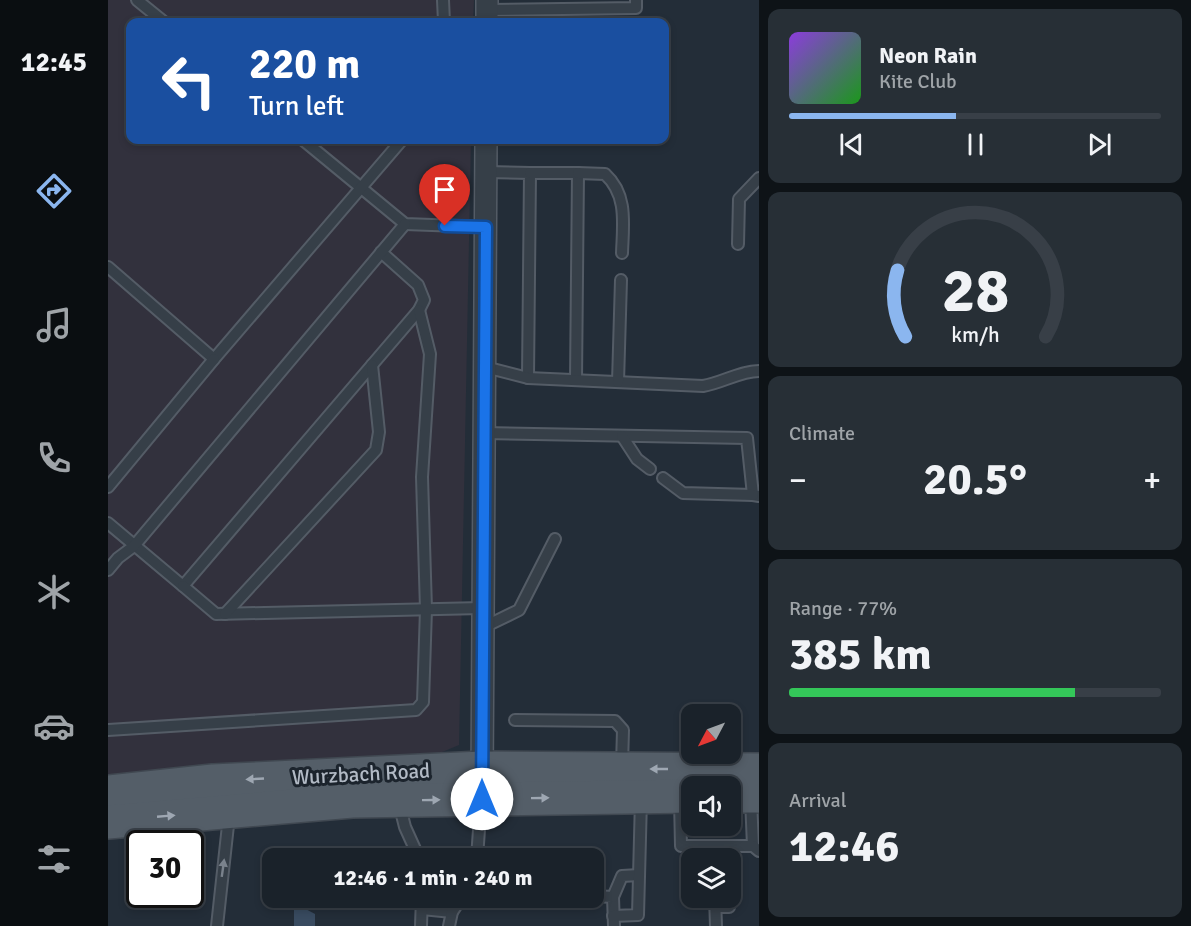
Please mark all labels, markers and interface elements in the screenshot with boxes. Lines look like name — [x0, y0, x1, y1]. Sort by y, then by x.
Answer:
text: 220 m — [249, 39, 360, 90]
icon: left — [150, 42, 228, 120]
text: Neon Rain — [879, 42, 977, 69]
text: 12:45 — [21, 46, 87, 79]
text: Kite Club — [879, 69, 957, 94]
text: Turn left — [249, 90, 344, 123]
icon: previous — [835, 128, 868, 161]
icon: pause — [959, 128, 992, 161]
icon: next — [1083, 128, 1116, 161]
pin — [419, 164, 470, 226]
icon: directions — [33, 170, 75, 212]
icon: arrive — [428, 173, 461, 206]
text: 28 — [941, 252, 1009, 329]
icon: music — [33, 304, 75, 346]
text: km/h — [951, 322, 999, 348]
text: Climate — [789, 421, 855, 446]
icon: phone — [33, 437, 75, 479]
text: 20.5° — [923, 452, 1027, 507]
text: − — [789, 460, 807, 501]
text: + — [1143, 460, 1161, 501]
icon: climate — [33, 571, 75, 613]
text: Range · 77% — [789, 596, 897, 621]
text: 385 km — [789, 627, 932, 682]
north arrow — [681, 704, 741, 764]
map controls — [681, 704, 741, 908]
icon: car — [33, 705, 75, 747]
street label: Wurzbach Road — [291, 757, 431, 791]
one-way arrow — [649, 764, 668, 774]
position arrow — [450, 767, 514, 831]
one-way arrow — [246, 775, 265, 784]
button: sound — [681, 776, 741, 836]
text: Arrival — [789, 788, 847, 813]
one-way arrow — [530, 794, 549, 803]
one-way arrow — [421, 795, 440, 805]
one-way arrow — [157, 811, 176, 821]
text: 12:46 — [789, 819, 899, 874]
speed limit sign: 30 — [126, 830, 204, 908]
icon: filters — [33, 838, 75, 880]
button: layers — [681, 848, 741, 908]
one-way arrow — [218, 858, 228, 877]
text: 12:46 · 1 min · 240 m — [333, 864, 533, 891]

